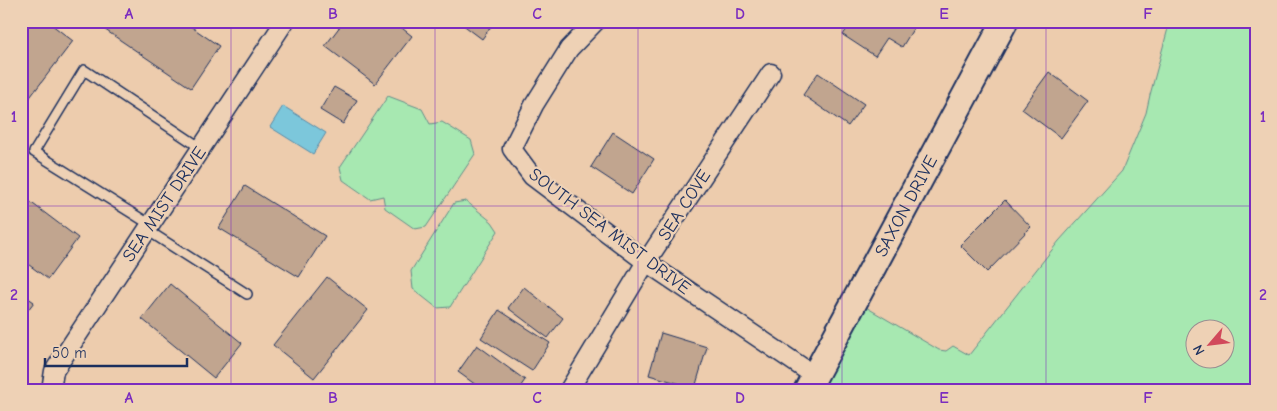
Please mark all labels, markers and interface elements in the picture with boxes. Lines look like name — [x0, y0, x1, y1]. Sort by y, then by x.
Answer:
text: A — [125, 5, 134, 23]
text: B — [328, 5, 338, 23]
text: C — [532, 5, 542, 23]
text: D — [735, 5, 745, 23]
text: E — [939, 5, 949, 23]
text: F — [1143, 5, 1153, 23]
text: 1 — [11, 108, 17, 126]
text: 1 — [1260, 108, 1266, 126]
street label: SEA MIST DRIVE — [118, 143, 211, 266]
street label: SAXON DRIVE — [871, 152, 942, 260]
street label: SOUTH SEA MIST DRIVE — [525, 164, 695, 299]
street label: SEA COVE — [654, 166, 715, 245]
text: 2 — [10, 286, 18, 304]
text: 2 — [1259, 286, 1267, 304]
north arrow — [1184, 318, 1234, 368]
scale bar — [45, 336, 188, 368]
text: N — [1189, 342, 1209, 358]
text: 50 m — [52, 344, 87, 362]
text: A — [125, 389, 134, 407]
text: B — [328, 389, 338, 407]
text: C — [532, 389, 542, 407]
text: D — [735, 389, 745, 407]
text: E — [939, 389, 949, 407]
text: F — [1143, 389, 1153, 407]

